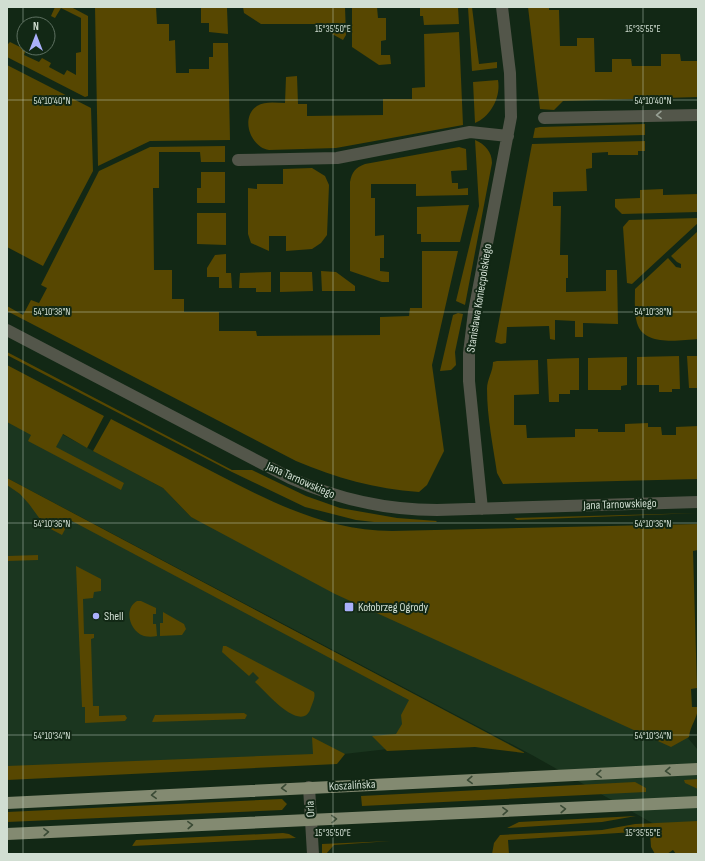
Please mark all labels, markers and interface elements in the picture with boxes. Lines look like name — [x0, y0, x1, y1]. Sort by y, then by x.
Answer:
north arrow — [16, 16, 56, 56]
text: N — [33, 20, 39, 33]
text: 15°35'50"E — [315, 23, 351, 35]
text: 15°35'55"E — [625, 23, 661, 35]
text: 54°10'40"N — [33, 95, 71, 107]
text: 54°10'40"N — [634, 95, 672, 107]
one-way arrow — [656, 111, 662, 119]
street label: Stanisława Koniecpolskiego — [463, 243, 495, 354]
text: 54°10'38"N — [34, 306, 70, 318]
text: 54°10'38"N — [635, 306, 671, 318]
street label: Jana Tarnowskiego — [263, 458, 337, 502]
street label: Jana Tarnowskiego — [582, 496, 657, 513]
text: 54°10'36"N — [34, 518, 70, 530]
text: 54°10'36"N — [635, 518, 671, 530]
place label: Kołobrzeg Ogrody — [358, 600, 428, 615]
marker: Kołobrzeg Ogrody — [343, 601, 355, 613]
place label: Shell — [104, 609, 124, 624]
marker: Shell — [91, 611, 101, 621]
text: 54°10'34"N — [34, 730, 70, 742]
text: 54°10'34"N — [635, 730, 671, 742]
one-way arrow — [665, 766, 671, 775]
one-way arrow — [596, 770, 602, 779]
one-way arrow — [467, 776, 473, 785]
street label: Koszalińska — [328, 777, 376, 794]
one-way arrow — [281, 784, 287, 793]
one-way arrow — [151, 791, 157, 799]
street label: Orla — [303, 800, 318, 817]
one-way arrow — [560, 804, 566, 813]
one-way arrow — [502, 807, 508, 816]
one-way arrow — [331, 814, 337, 823]
one-way arrow — [187, 821, 193, 830]
text: 15°35'50"E — [315, 827, 351, 839]
text: 15°35'55"E — [625, 827, 661, 839]
one-way arrow — [43, 828, 49, 836]

